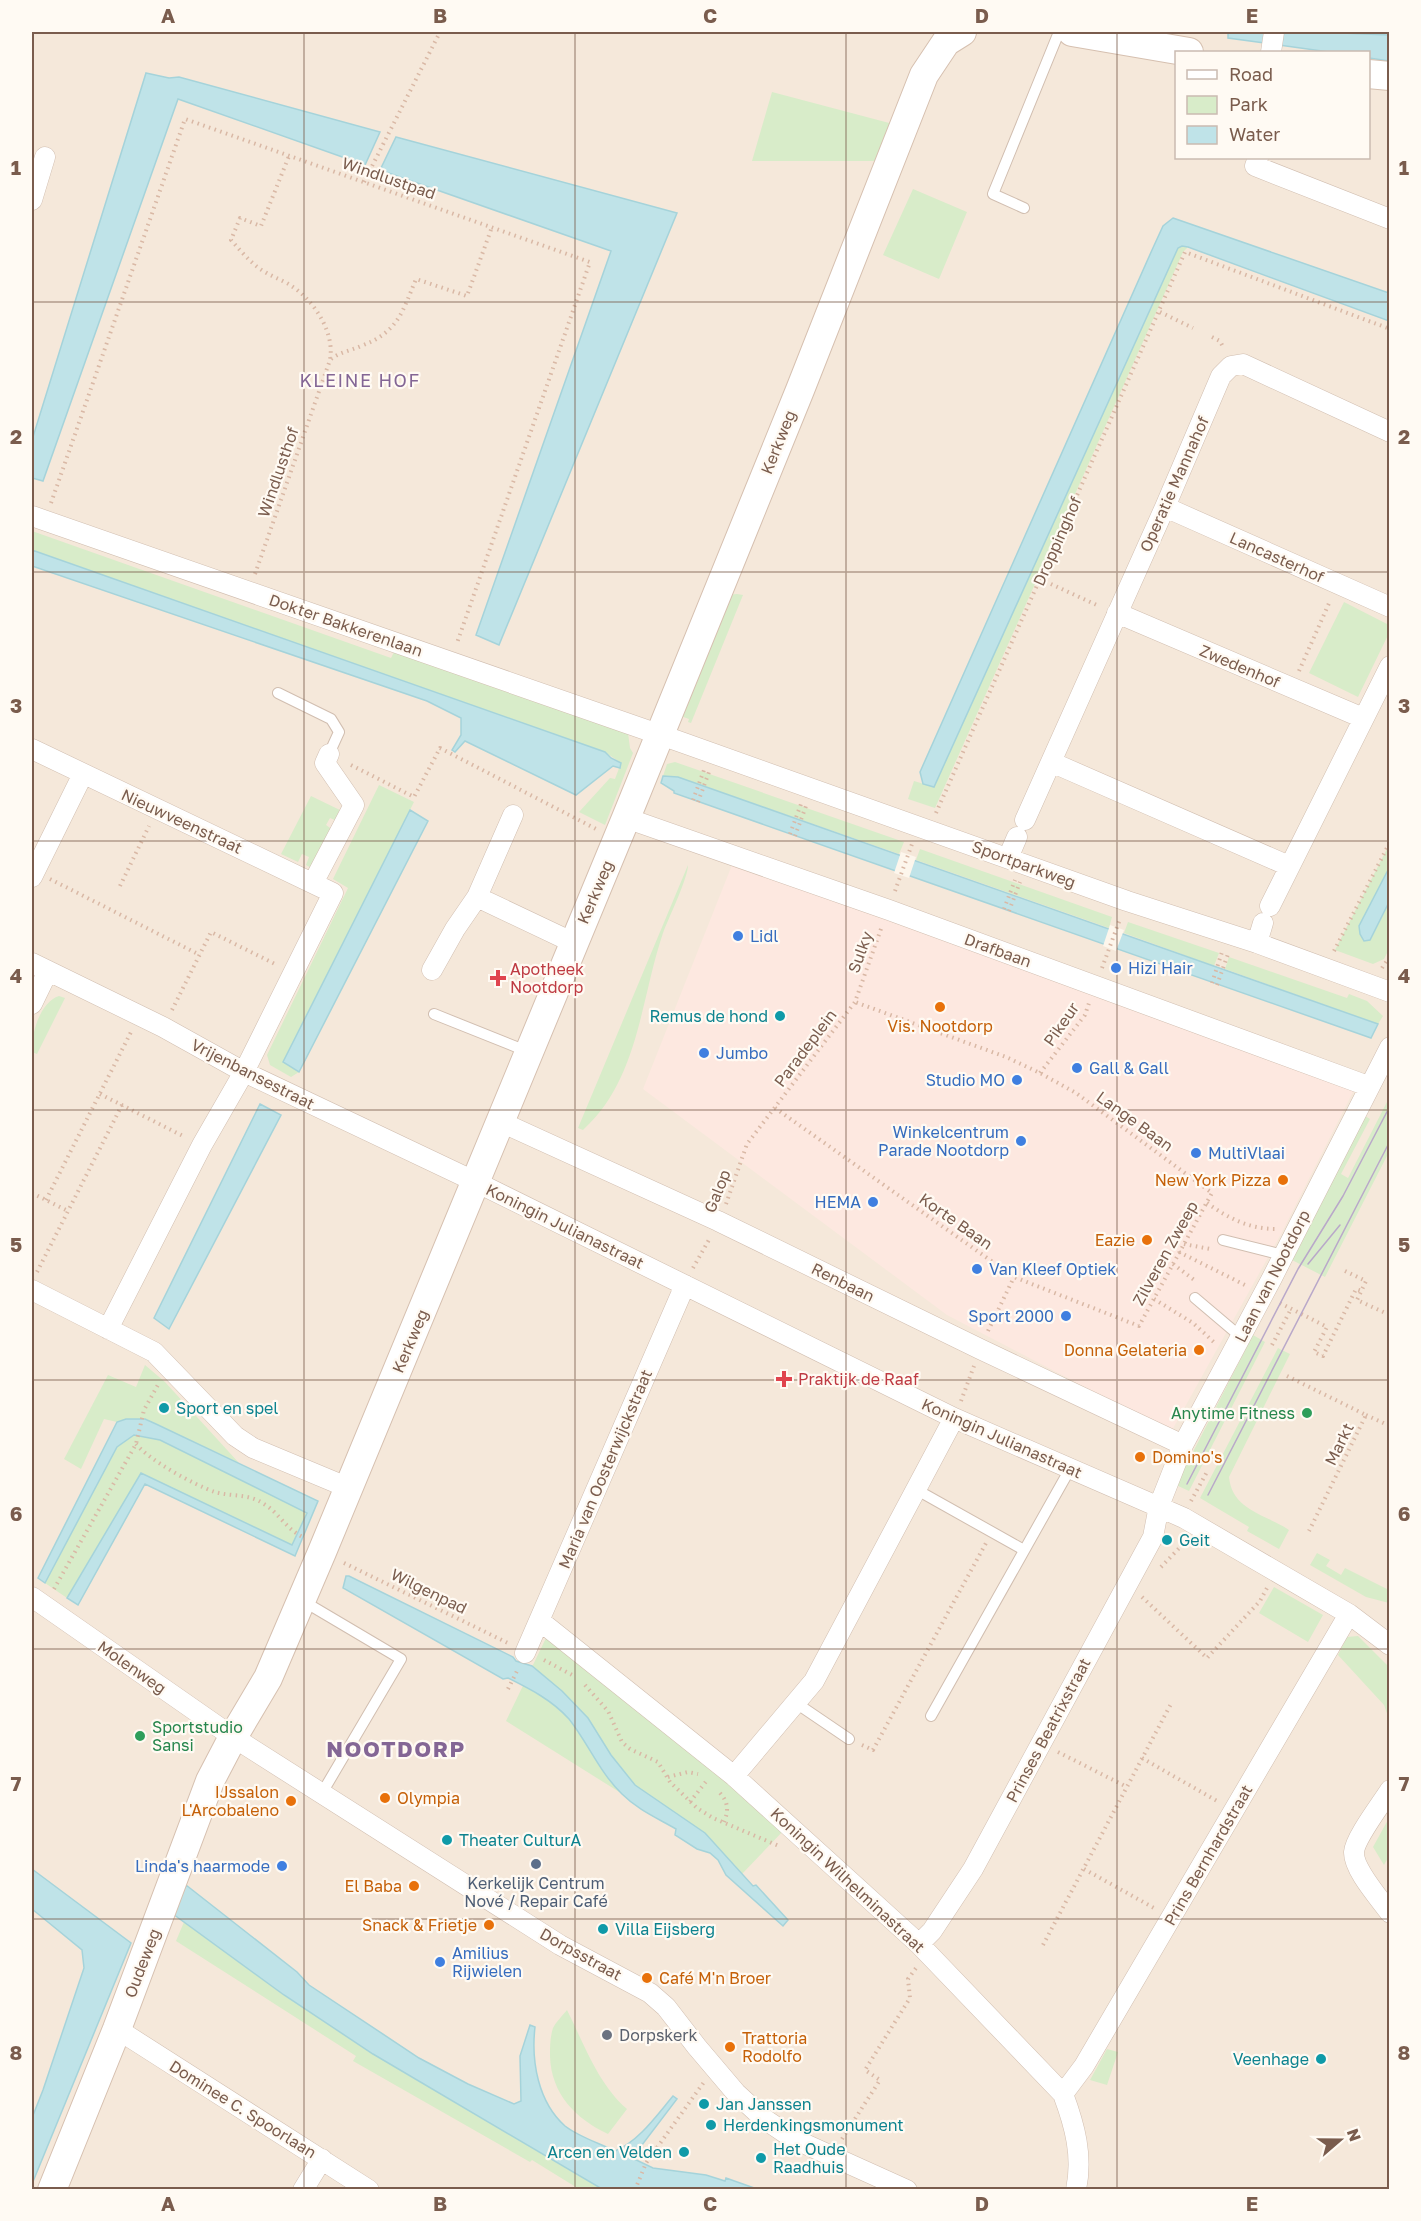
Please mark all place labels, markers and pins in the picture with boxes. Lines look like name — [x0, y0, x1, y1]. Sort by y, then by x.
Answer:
place label: Lidl — [750, 926, 778, 946]
marker: Lidl — [731, 929, 745, 943]
place label: Hizi Hair — [1128, 958, 1193, 978]
place label: Apotheek Nootdorp — [510, 959, 584, 997]
marker: Hizi Hair — [1109, 961, 1123, 975]
marker: Apotheek Nootdorp — [491, 971, 505, 985]
marker: Vis. Nootdorp — [933, 1000, 947, 1014]
place label: Remus de hond — [649, 1006, 768, 1026]
marker: Remus de hond — [773, 1009, 787, 1023]
place label: Vis. Nootdorp — [887, 1016, 993, 1036]
place label: Jumbo — [716, 1043, 768, 1063]
marker: Jumbo — [697, 1046, 711, 1060]
place label: Gall & Gall — [1089, 1058, 1169, 1078]
marker: Gall & Gall — [1070, 1061, 1084, 1075]
place label: Studio MO — [926, 1070, 1005, 1090]
marker: Studio MO — [1010, 1073, 1024, 1087]
place label: Winkelcentrum Parade Nootdorp — [878, 1122, 1009, 1160]
marker: Winkelcentrum Parade Nootdorp — [1014, 1134, 1028, 1148]
place label: MultiVlaai — [1208, 1143, 1285, 1163]
marker: MultiVlaai — [1189, 1146, 1203, 1160]
place label: New York Pizza — [1155, 1170, 1271, 1190]
marker: New York Pizza — [1276, 1173, 1290, 1187]
place label: HEMA — [815, 1192, 861, 1212]
marker: HEMA — [866, 1195, 880, 1209]
place label: Eazie — [1095, 1230, 1135, 1250]
marker: Eazie — [1140, 1233, 1154, 1247]
place label: Van Kleef Optiek — [989, 1259, 1116, 1279]
marker: Van Kleef Optiek — [970, 1262, 984, 1276]
place label: Sport 2000 — [968, 1306, 1054, 1326]
marker: Sport 2000 — [1059, 1309, 1073, 1323]
place label: Donna Gelateria — [1064, 1340, 1187, 1360]
marker: Donna Gelateria — [1192, 1343, 1206, 1357]
place label: Praktijk de Raaf — [798, 1369, 919, 1389]
marker: Praktijk de Raaf — [775, 1370, 793, 1388]
place label: Sport en spel — [176, 1398, 278, 1418]
marker: Sport en spel — [157, 1401, 171, 1415]
place label: Anytime Fitness — [1171, 1403, 1295, 1423]
marker: Anytime Fitness — [1300, 1406, 1314, 1420]
place label: Domino's — [1152, 1447, 1223, 1467]
marker: Domino's — [1133, 1450, 1147, 1464]
place label: Geit — [1179, 1530, 1210, 1550]
marker: Geit — [1160, 1533, 1174, 1547]
place label: Sportstudio Sansi — [152, 1717, 243, 1755]
marker: Sportstudio Sansi — [133, 1729, 147, 1743]
place label: IJssalon L'Arcobaleno — [182, 1782, 279, 1820]
place label: Olympia — [397, 1788, 460, 1808]
marker: Olympia — [378, 1791, 392, 1805]
marker: IJssalon L'Arcobaleno — [284, 1794, 298, 1808]
place label: Theater CulturA — [459, 1830, 582, 1850]
marker: Theater CulturA — [440, 1833, 454, 1847]
place label: Linda's haarmode — [135, 1856, 270, 1876]
marker: Kerkelijk Centrum Nové / Repair Café — [529, 1857, 543, 1871]
marker: Linda's haarmode — [275, 1859, 289, 1873]
place label: Kerkelijk Centrum Nové / Repair Café — [464, 1873, 608, 1911]
place label: El Baba — [344, 1876, 402, 1896]
marker: El Baba — [407, 1879, 421, 1893]
place label: Snack & Frietje — [362, 1915, 477, 1935]
marker: Snack & Frietje — [482, 1918, 496, 1932]
place label: Villa Eijsberg — [615, 1919, 715, 1939]
marker: Villa Eijsberg — [596, 1922, 610, 1936]
place label: Amilius Rijwielen — [452, 1943, 522, 1981]
marker: Amilius Rijwielen — [433, 1955, 447, 1969]
place label: Café M'n Broer — [659, 1968, 771, 1988]
marker: Café M'n Broer — [640, 1971, 654, 1985]
place label: Dorpskerk — [619, 2025, 698, 2045]
marker: Dorpskerk — [600, 2028, 614, 2042]
place label: Trattoria Rodolfo — [742, 2028, 807, 2066]
marker: Trattoria Rodolfo — [723, 2040, 737, 2054]
place label: Veenhage — [1233, 2049, 1309, 2069]
marker: Veenhage — [1314, 2052, 1328, 2066]
place label: Jan Janssen — [716, 2094, 812, 2114]
marker: Jan Janssen — [697, 2097, 711, 2111]
place label: Herdenkingsmonument — [723, 2115, 904, 2135]
marker: Herdenkingsmonument — [704, 2118, 718, 2132]
place label: Het Oude Raadhuis — [773, 2139, 845, 2177]
place label: Arcen en Velden — [547, 2142, 672, 2162]
marker: Arcen en Velden — [677, 2145, 691, 2159]
marker: Het Oude Raadhuis — [754, 2151, 768, 2165]

